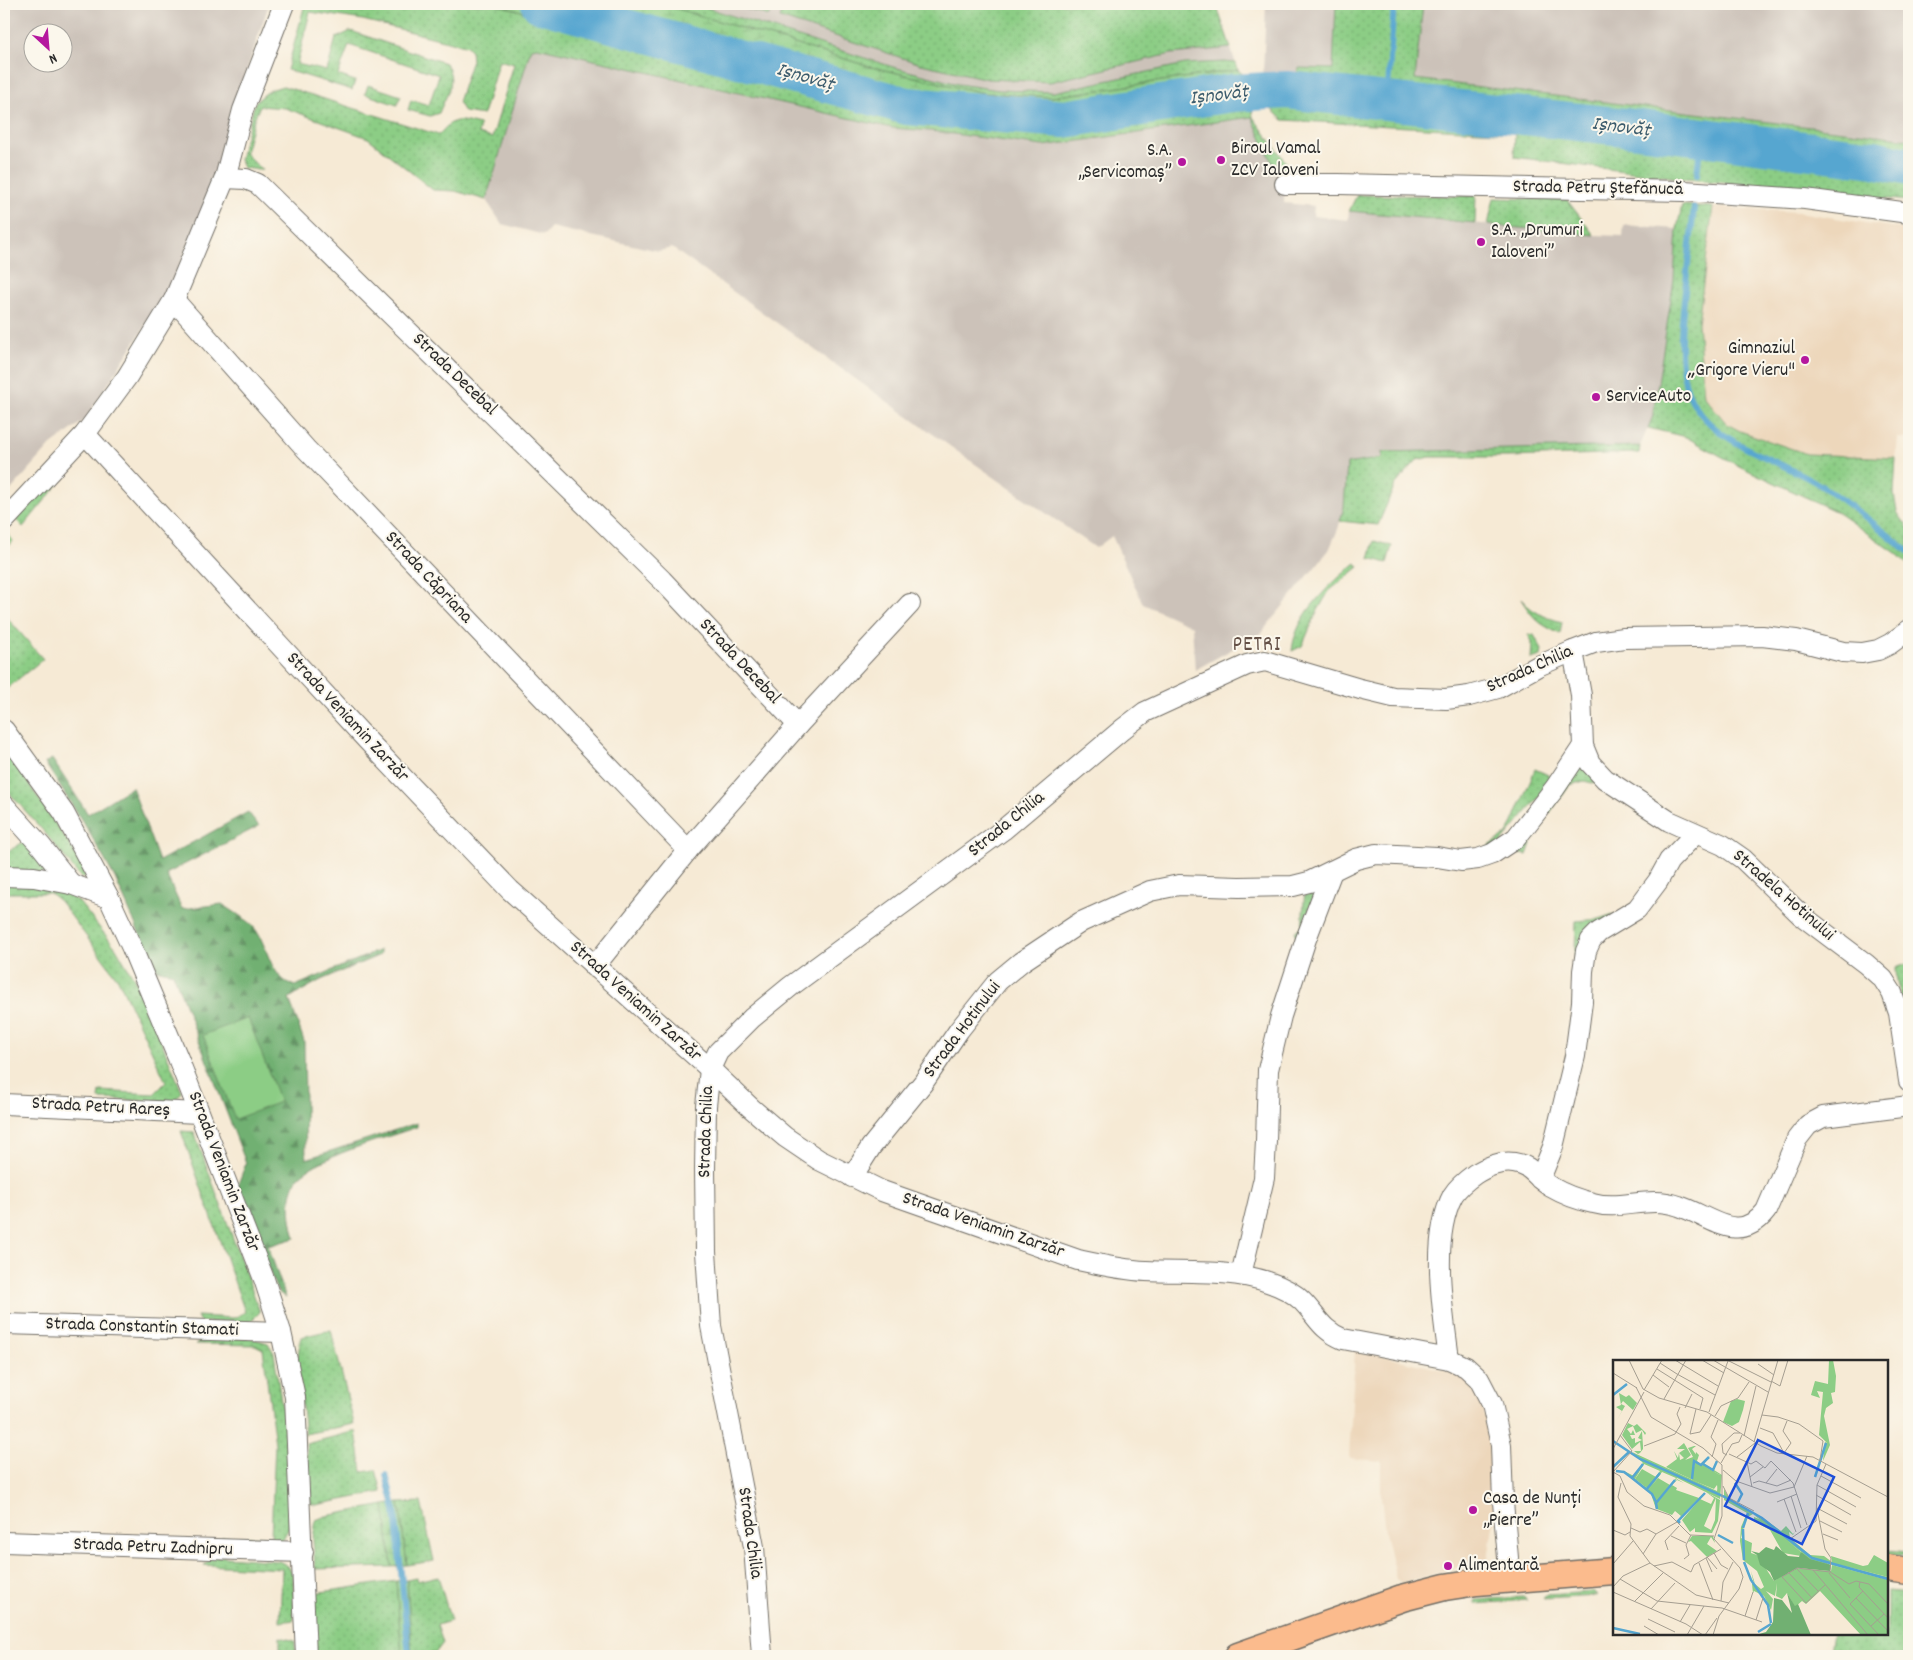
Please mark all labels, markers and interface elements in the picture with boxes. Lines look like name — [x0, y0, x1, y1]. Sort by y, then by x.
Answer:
north arrow — [22, 22, 72, 72]
text: N — [45, 47, 60, 68]
water label: Ișnovăț — [773, 56, 839, 100]
water label: Ișnovăț — [1188, 78, 1251, 113]
water label: Ișnovăț — [1590, 111, 1653, 146]
place label: Biroul Vamal ZCV Ialoveni — [1231, 136, 1321, 185]
place label: S.A. „Servicomaș” — [1078, 138, 1172, 187]
marker: Biroul Vamal ZCV Ialoveni — [1215, 154, 1227, 166]
marker: S.A. „Servicomaș” — [1176, 156, 1188, 168]
street label: Strada Petru Ştefănucă — [1513, 174, 1684, 204]
place label: S.A. „Drumuri Ialoveni” — [1491, 218, 1583, 267]
marker: S.A. „Drumuri Ialoveni” — [1475, 236, 1487, 248]
street label: Strada Decebal — [405, 327, 503, 423]
place label: Gimnaziul ,,Grigore Vieru" — [1687, 336, 1795, 385]
marker: Gimnaziul ,,Grigore Vieru" — [1799, 354, 1811, 366]
place label: ServiceAuto — [1606, 384, 1691, 411]
marker: ServiceAuto — [1590, 391, 1602, 403]
street label: Strada Căpriana — [378, 526, 479, 631]
street label: Strada Decebal — [692, 613, 786, 712]
district label: PETRI — [1232, 631, 1282, 661]
street label: Strada Chilia — [1482, 639, 1579, 701]
street label: Strada Veniamin Zarzăr — [279, 647, 415, 789]
street label: Strada Chilia — [963, 785, 1052, 864]
street label: Stradela Hotinului — [1726, 844, 1841, 949]
street label: Strada Veniamin Zarzăr — [563, 935, 707, 1069]
street label: Strada Hotinului — [918, 975, 1009, 1084]
street label: Strada Chilia — [692, 1084, 722, 1178]
street label: Strada Veniamin Zarzăr — [180, 1088, 266, 1256]
street label: Strada Petru Rareș — [31, 1091, 171, 1125]
street label: Strada Veniamin Zarzăr — [898, 1186, 1068, 1266]
street label: Strada Constantin Stamati — [45, 1311, 240, 1345]
inset map — [1613, 1360, 1888, 1635]
street label: Strada Chilia — [729, 1486, 769, 1582]
place label: Casa de Nunți „Pierre” — [1483, 1486, 1582, 1535]
marker: Casa de Nunți „Pierre” — [1467, 1504, 1479, 1516]
street label: Strada Petru Zadnipru — [73, 1532, 233, 1564]
place label: Alimentară — [1458, 1553, 1540, 1580]
marker: Alimentară — [1442, 1560, 1454, 1572]

